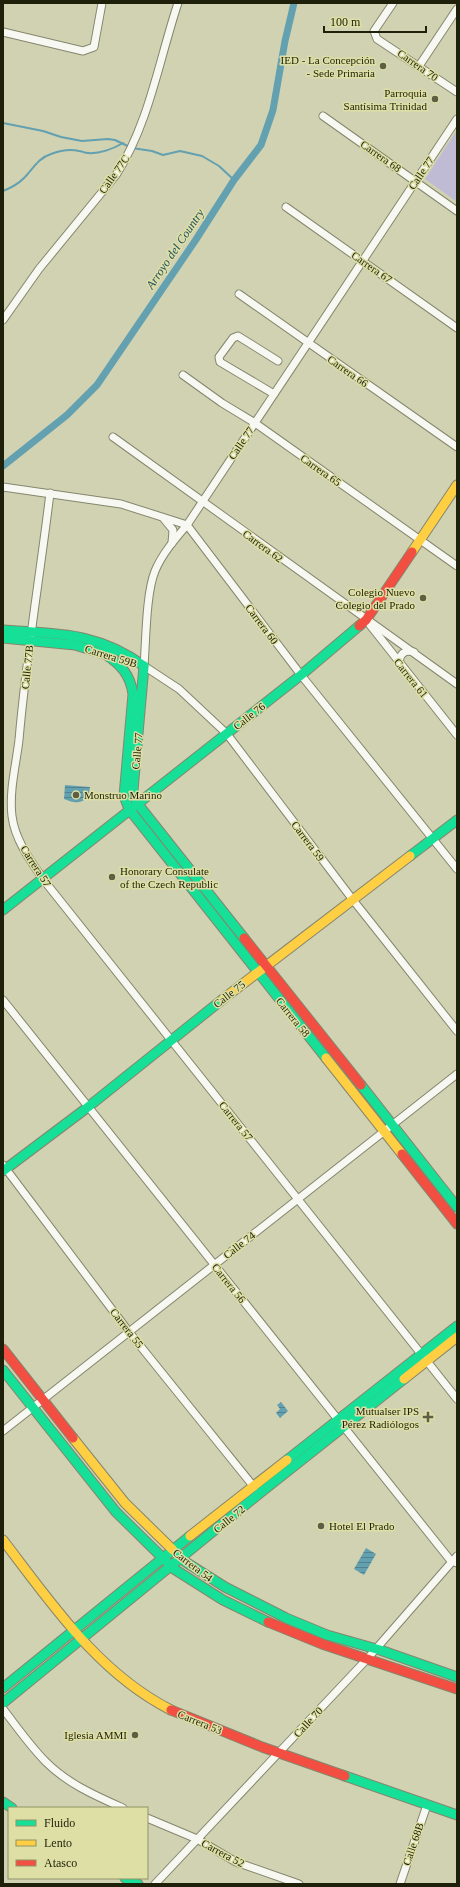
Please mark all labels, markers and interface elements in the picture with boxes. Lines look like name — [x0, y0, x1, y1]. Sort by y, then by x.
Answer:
scale bar — [324, 8, 426, 34]
text: 100 m — [330, 15, 361, 29]
street label: Carrera 70 — [395, 47, 441, 84]
place label: IED - La Concepción - Sede Primaria — [281, 54, 375, 79]
marker: IED - La Concepción - Sede Primaria — [378, 61, 388, 71]
place label: Parroquia Santísima Trinidad — [344, 87, 427, 112]
marker: Parroquia Santísima Trinidad — [430, 94, 440, 104]
street label: Carrera 68 — [358, 138, 404, 175]
street label: Calle 77C — [96, 152, 132, 196]
street label: Calle 77 — [406, 154, 437, 192]
water label: Arroyo del Country — [142, 206, 207, 293]
street label: Carrera 67 — [349, 249, 395, 286]
street label: Carrera 66 — [325, 353, 371, 390]
street label: Calle 77 — [226, 424, 257, 462]
street label: Carrera 65 — [298, 452, 344, 489]
street label: Carrera 62 — [241, 527, 285, 565]
place label: Colegio Nuevo Colegio del Prado — [336, 586, 415, 611]
marker: Colegio Nuevo Colegio del Prado — [418, 593, 428, 603]
street label: Carrera 60 — [243, 602, 281, 647]
street label: Carrera 59B — [83, 642, 139, 670]
street label: Calle 77B — [19, 644, 35, 690]
street label: Carrera 61 — [392, 656, 430, 700]
street label: Calle 76 — [231, 700, 268, 732]
street label: Calle 77 — [129, 732, 145, 770]
place label: Monstruo Marino — [84, 789, 162, 801]
marker: Monstruo Marino — [71, 790, 81, 800]
street label: Carrera 59 — [289, 819, 327, 864]
street label: Carrera 57 — [18, 843, 54, 889]
place label: Honorary Consulate of the Czech Republic — [120, 865, 218, 890]
marker: Honorary Consulate of the Czech Republic — [107, 872, 117, 882]
street label: Calle 75 — [211, 978, 248, 1010]
street label: Carrera 58 — [274, 995, 313, 1039]
street label: Carrera 57 — [217, 1099, 256, 1143]
street label: Calle 74 — [221, 1229, 258, 1261]
street label: Carrera 56 — [210, 1261, 249, 1305]
street label: Carrera 55 — [108, 1306, 146, 1350]
place label: Mutualser IPS Pérez Radiólogos — [342, 1405, 419, 1430]
marker: Mutualser IPS Pérez Radiólogos — [422, 1411, 434, 1423]
street label: Calle 72 — [211, 1503, 247, 1535]
place label: Hotel El Prado — [329, 1520, 395, 1532]
marker: Hotel El Prado — [316, 1521, 326, 1531]
street label: Carrera 54 — [171, 1546, 216, 1584]
street label: Calle 70 — [291, 1704, 325, 1740]
street label: Carrera 53 — [176, 1708, 224, 1736]
place label: Iglesia AMMI — [64, 1729, 127, 1741]
marker: Iglesia AMMI — [130, 1730, 140, 1740]
legend — [8, 1807, 148, 1879]
text: Fluido — [44, 1816, 75, 1830]
street label: Calle 68B — [400, 1821, 426, 1867]
text: Lento — [44, 1836, 72, 1850]
street label: Carrera 52 — [200, 1837, 246, 1869]
text: Atasco — [44, 1856, 77, 1870]

